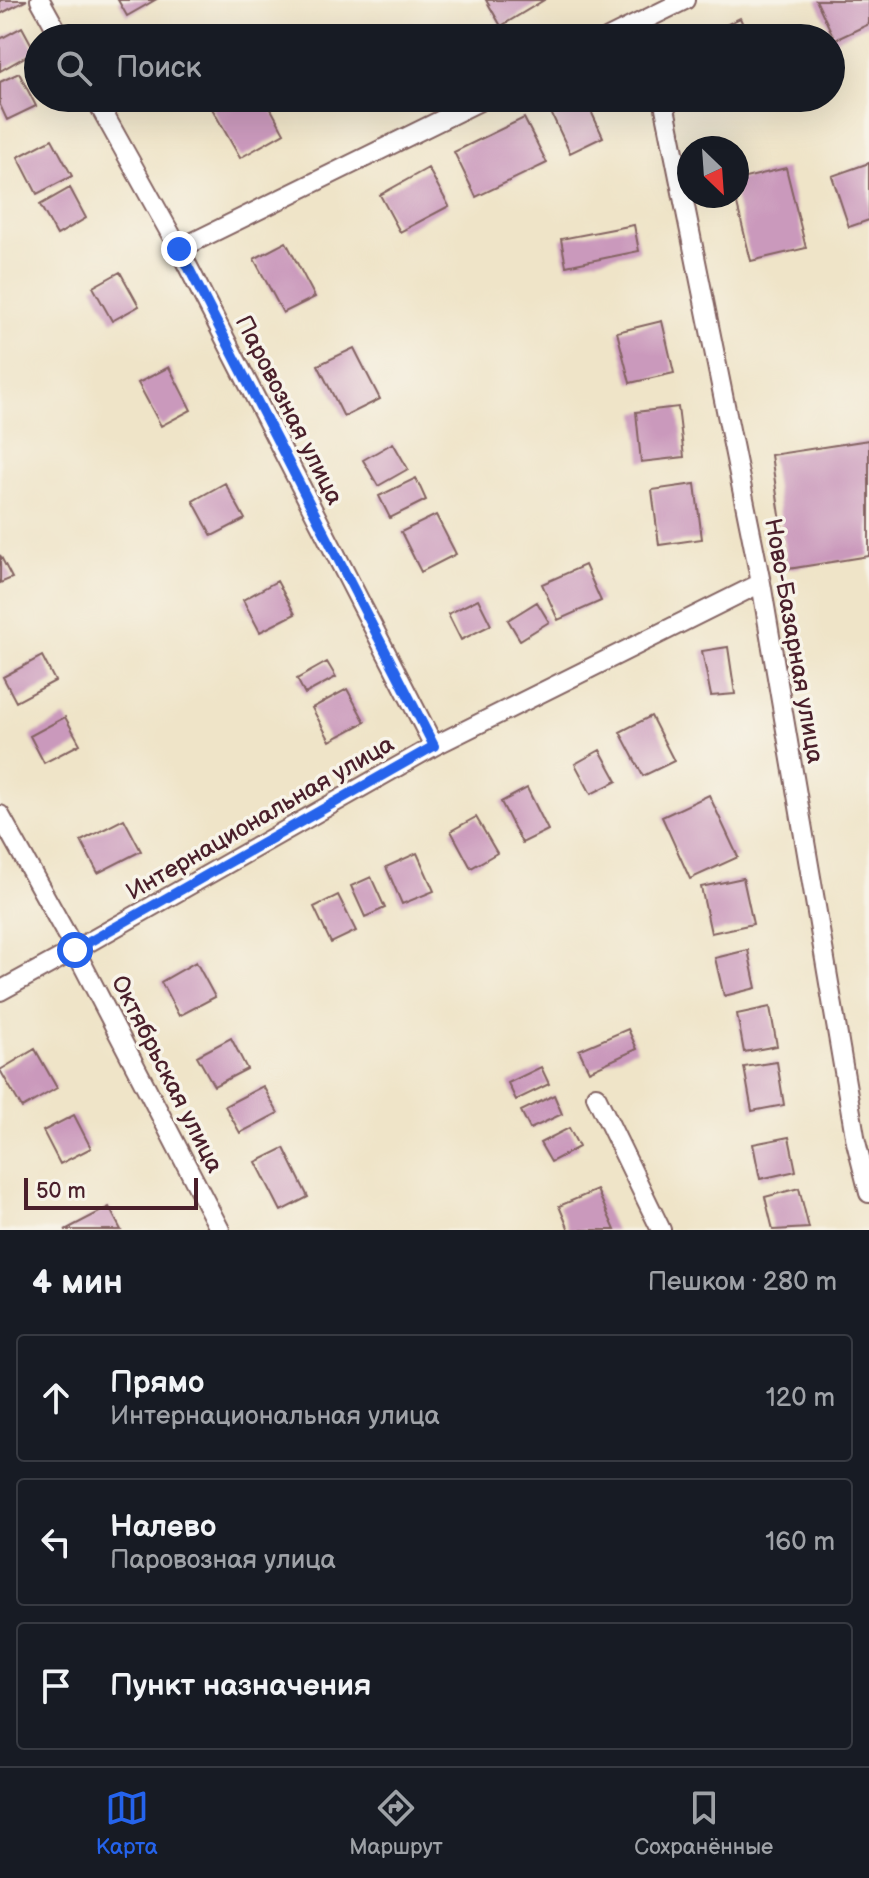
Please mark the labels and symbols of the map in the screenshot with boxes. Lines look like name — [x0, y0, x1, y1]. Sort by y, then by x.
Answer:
north arrow — [677, 136, 749, 208]
route end — [161, 231, 197, 267]
street label: Паровозная улица — [229, 310, 349, 510]
street label: Ново-Базарная улица — [758, 516, 830, 766]
street label: Интернациональная улица — [121, 729, 399, 907]
route start — [57, 932, 93, 968]
street label: Октябрьская улица — [105, 970, 229, 1178]
scale bar — [24, 1174, 198, 1210]

